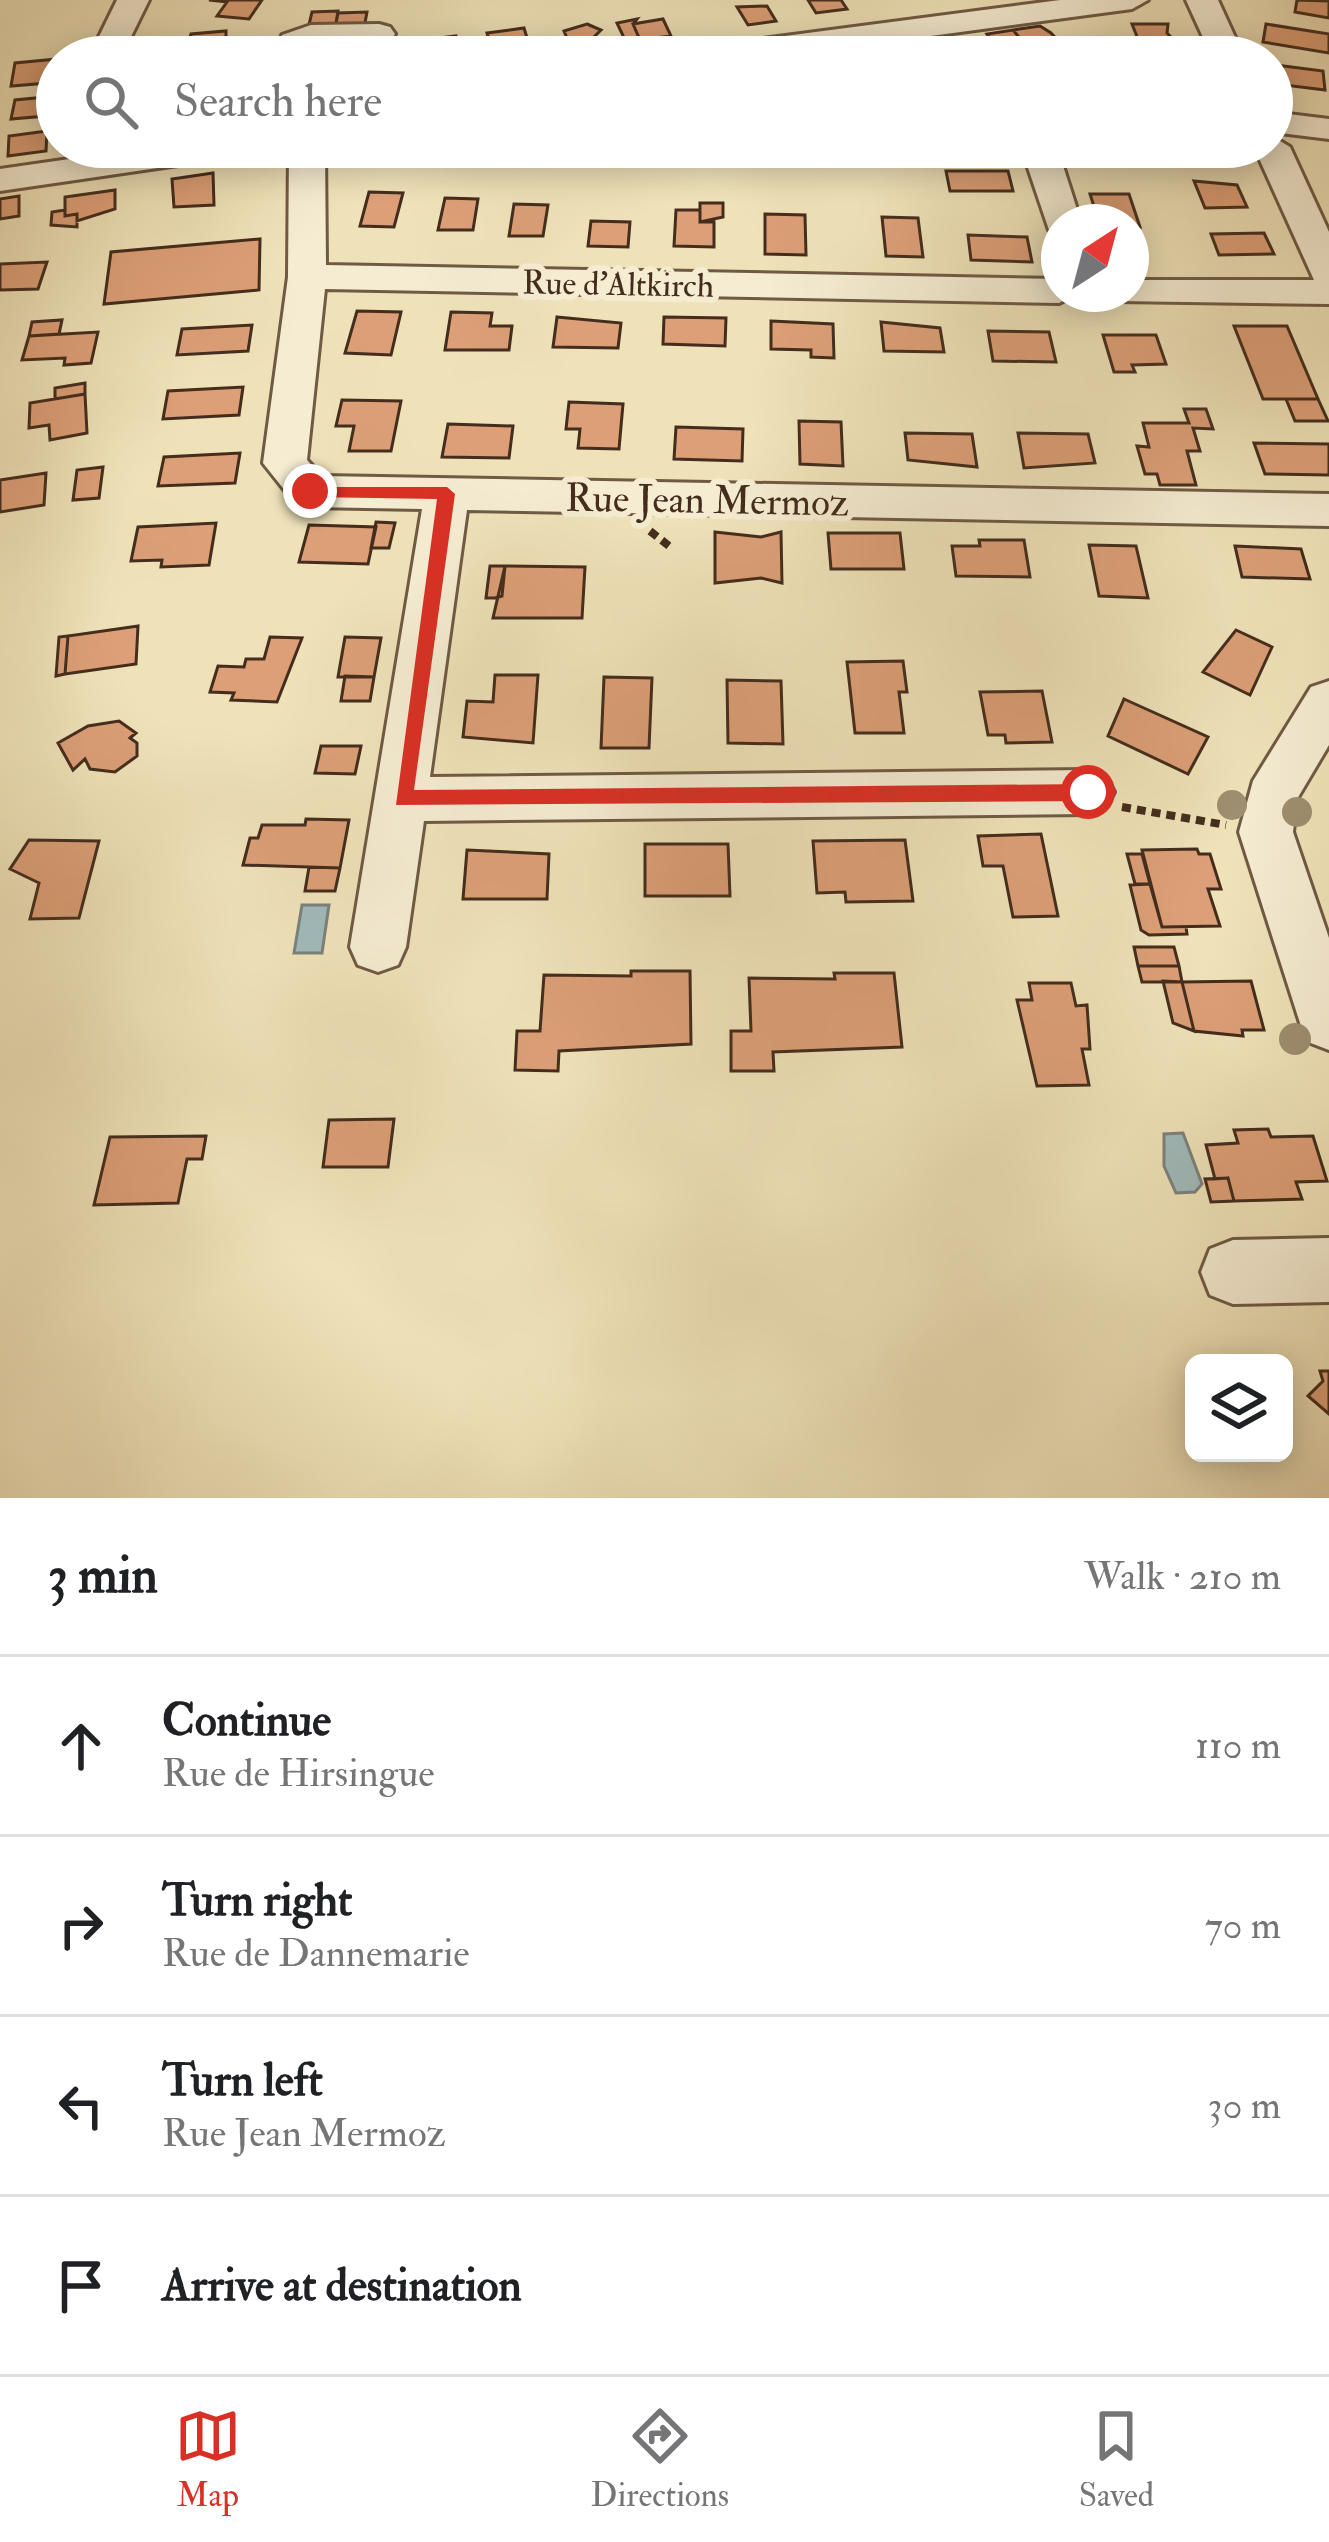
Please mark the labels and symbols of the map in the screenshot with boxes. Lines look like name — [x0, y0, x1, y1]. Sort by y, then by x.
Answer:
north arrow — [1041, 204, 1149, 312]
street label: Rue d'Altkirch — [522, 262, 714, 307]
route end — [283, 464, 337, 518]
street label: Rue Jean Mermoz — [565, 474, 849, 527]
route start — [1061, 765, 1115, 819]

